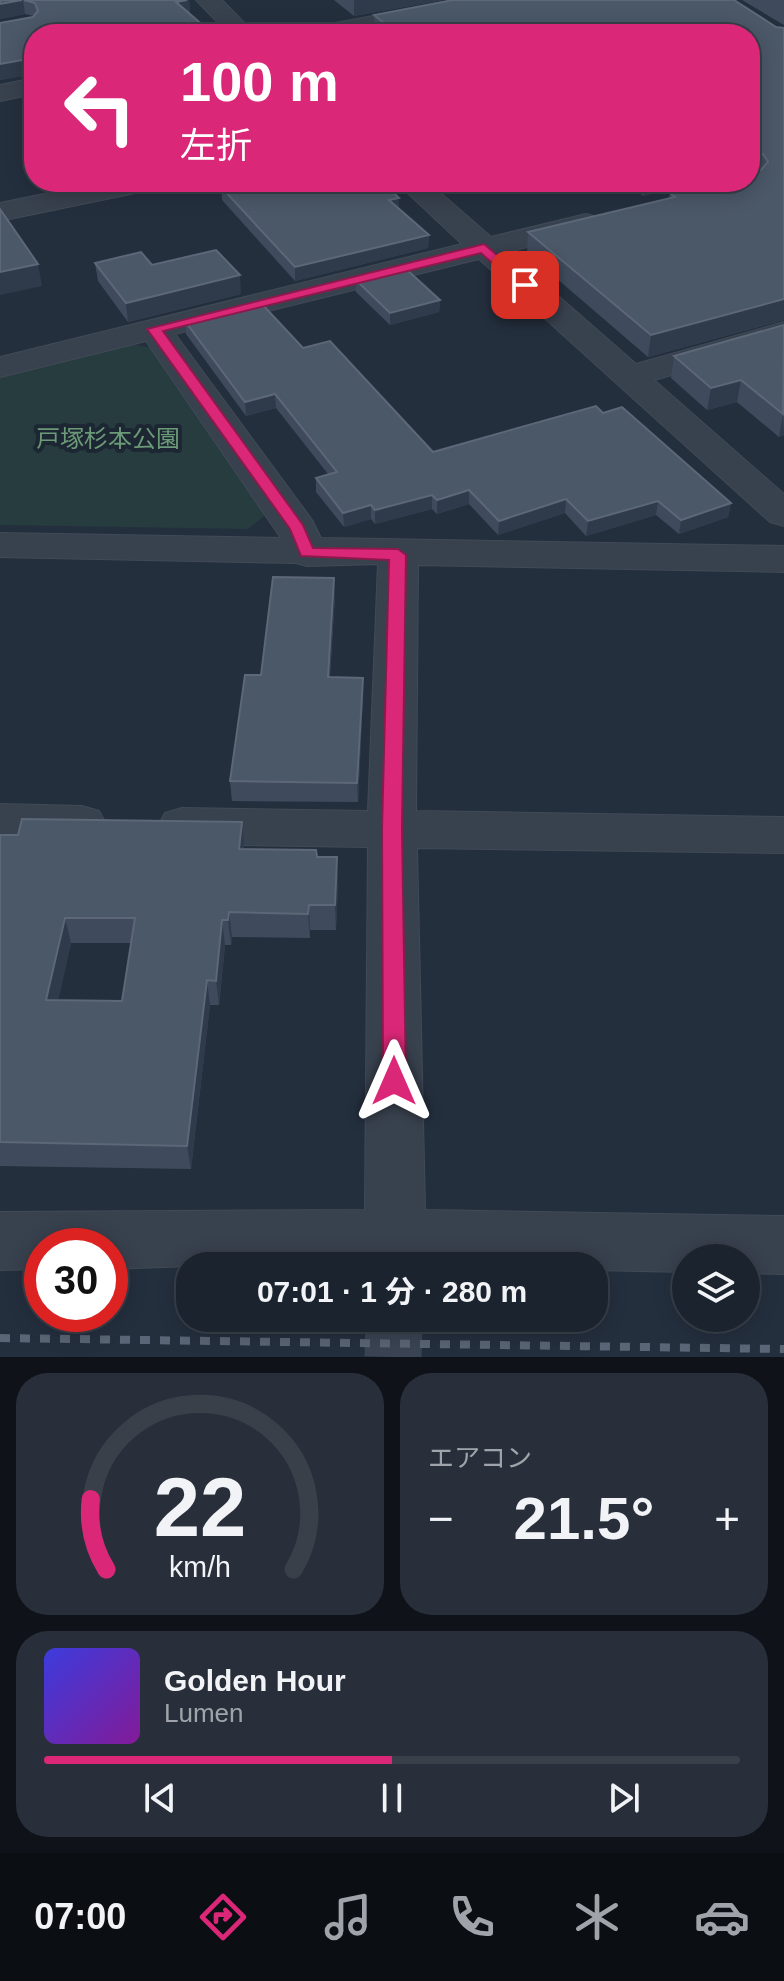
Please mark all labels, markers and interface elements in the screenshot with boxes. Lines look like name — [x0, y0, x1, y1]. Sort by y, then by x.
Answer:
text: 100 m — [180, 50, 339, 113]
icon: left — [48, 56, 152, 160]
text: 左折 — [180, 125, 252, 166]
pin — [491, 251, 559, 319]
icon: arrive — [503, 263, 547, 307]
park label: 戸塚杉本公園 — [36, 425, 180, 452]
position arrow — [352, 1039, 436, 1123]
speed limit sign: 30 — [24, 1228, 128, 1332]
map controls — [672, 1244, 760, 1332]
button: layers — [672, 1244, 760, 1332]
text: 07:01 · 1 分 · 280 m — [257, 1275, 527, 1308]
text: エアコン — [428, 1443, 532, 1473]
text: 22 — [154, 1461, 246, 1554]
text: 21.5° — [514, 1485, 654, 1552]
text: − — [428, 1494, 454, 1543]
text: + — [714, 1494, 740, 1543]
text: km/h — [169, 1551, 231, 1583]
text: Golden Hour — [164, 1664, 346, 1697]
text: Lumen — [164, 1698, 244, 1728]
icon: previous — [138, 1776, 182, 1820]
icon: pause — [370, 1776, 414, 1820]
icon: next — [602, 1776, 646, 1820]
icon: directions — [195, 1889, 251, 1945]
icon: music — [320, 1889, 376, 1945]
icon: phone — [444, 1889, 500, 1945]
icon: climate — [569, 1889, 625, 1945]
icon: car — [694, 1889, 750, 1945]
text: 07:00 — [34, 1896, 126, 1937]

